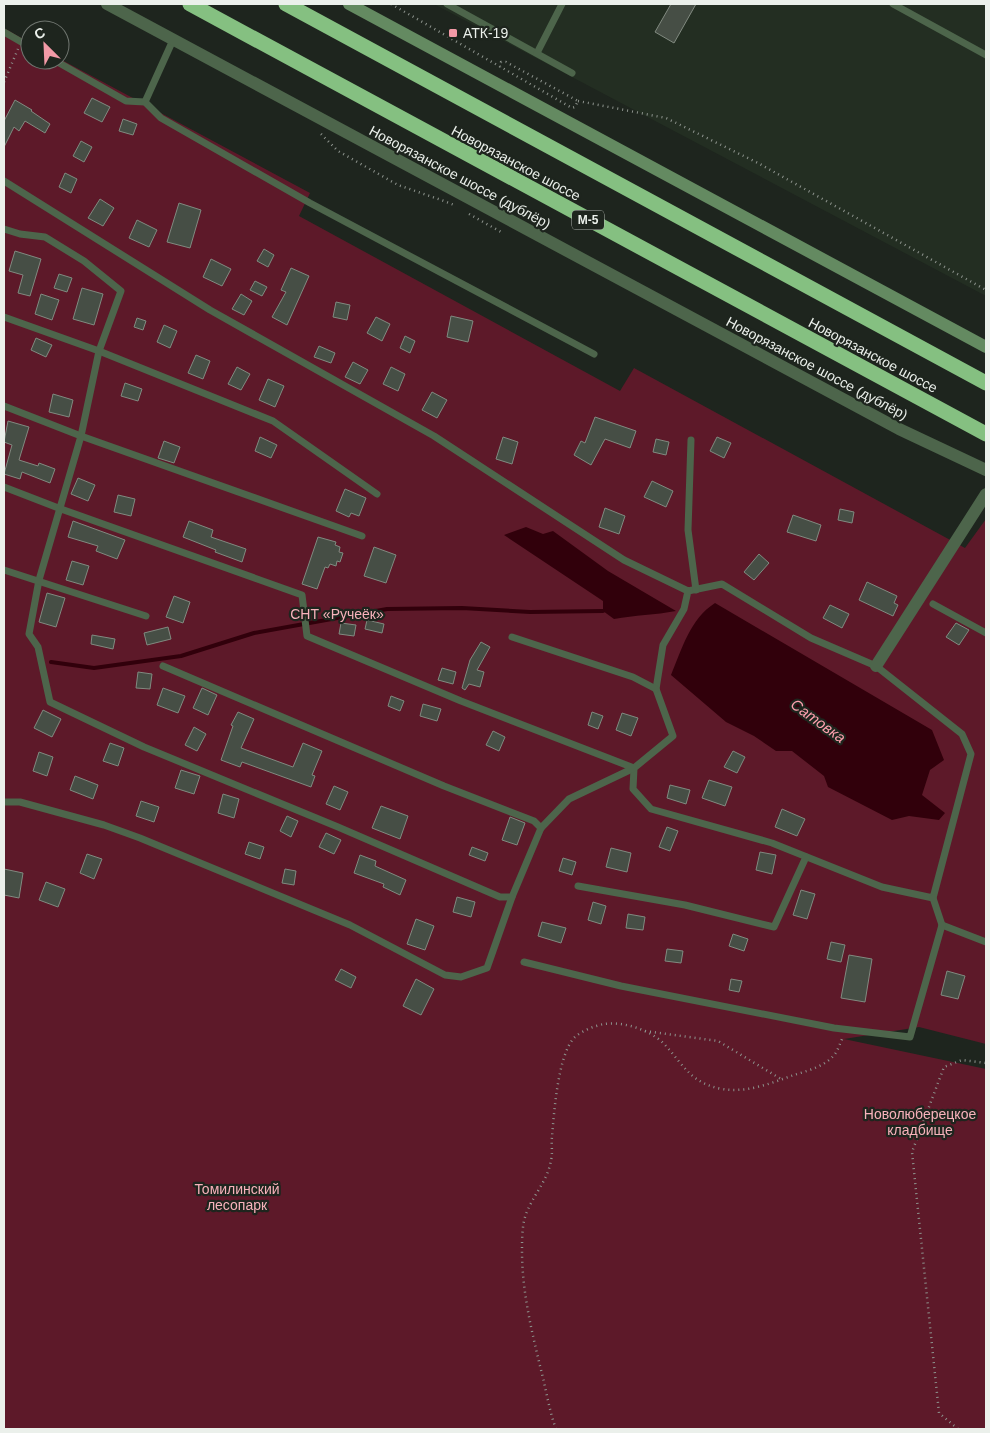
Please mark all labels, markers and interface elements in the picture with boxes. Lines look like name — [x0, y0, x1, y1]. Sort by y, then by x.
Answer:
north arrow — [20, 20, 70, 70]
text: С — [32, 24, 48, 42]
place label: АТК-19 — [463, 25, 508, 41]
marker: АТК-19 — [447, 27, 459, 39]
street label: Новорязанское шоссе (дублёр) — [366, 122, 554, 232]
street label: Новорязанское шоссе — [449, 122, 583, 204]
road number: М-5 — [572, 210, 604, 230]
street label: Новорязанское шоссе (дублёр) — [723, 313, 911, 423]
street label: Новорязанское шоссе — [806, 314, 940, 396]
park label: СНТ «Ручеёк» — [290, 606, 384, 622]
water label: Сатовка — [788, 695, 849, 746]
park label: Новолюберецкое кладбище — [864, 1106, 976, 1138]
park label: Томилинский лесопарк — [194, 1181, 280, 1213]

